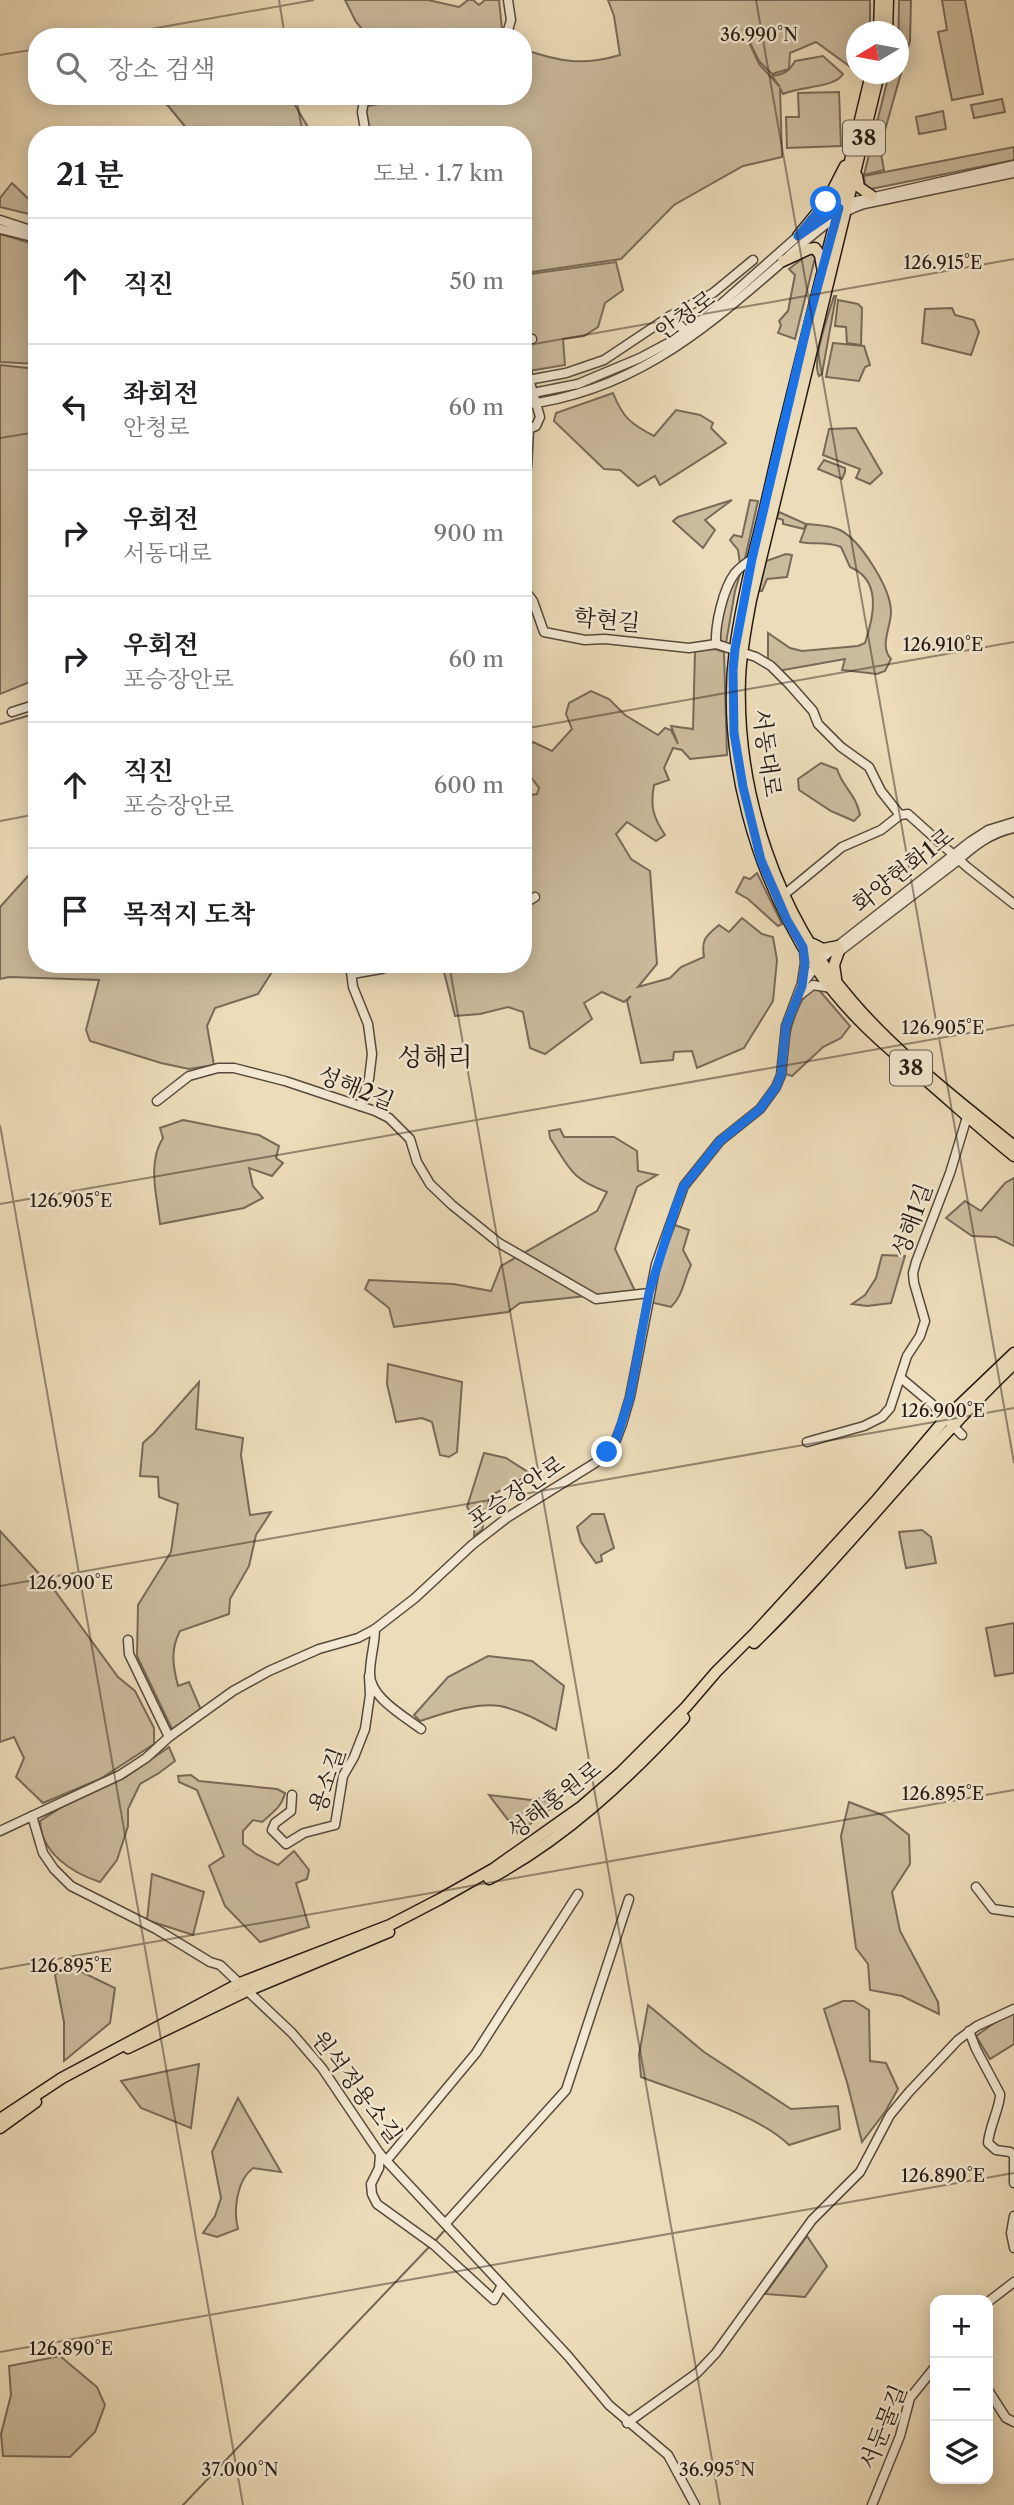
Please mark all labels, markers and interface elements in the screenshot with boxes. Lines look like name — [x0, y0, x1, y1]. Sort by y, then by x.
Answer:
north arrow — [846, 21, 909, 84]
text: 36.990°N — [720, 24, 798, 46]
search box — [28, 28, 532, 105]
icon: search — [52, 48, 90, 86]
text: 장소 검색 — [108, 53, 215, 85]
road number: 38 — [843, 120, 885, 156]
text: 21 분 — [56, 156, 124, 193]
text: 도보 · 1.7 km — [373, 159, 504, 187]
route start — [810, 186, 841, 217]
text: 126.915°E — [904, 252, 983, 274]
icon: ahead — [56, 262, 94, 300]
text: 50 m — [449, 267, 504, 295]
text: 직진 — [123, 268, 173, 300]
street label: 안청로 — [650, 284, 720, 346]
text: 좌회전 — [123, 377, 198, 409]
icon: left — [56, 388, 94, 426]
text: 60 m — [448, 393, 504, 421]
text: 안청로 — [123, 413, 190, 441]
text: 우회전 — [123, 503, 198, 535]
icon: right — [56, 514, 94, 552]
text: 900 m — [434, 519, 504, 547]
text: 서동대로 — [123, 539, 212, 567]
street label: 학현길 — [573, 603, 641, 637]
text: 우회전 — [123, 629, 198, 661]
text: 126.910°E — [903, 634, 983, 656]
icon: right — [56, 640, 94, 678]
text: 60 m — [448, 645, 504, 673]
text: 포승장안로 — [123, 665, 234, 693]
street label: 서동대로 — [747, 707, 787, 799]
text: 직진 — [123, 755, 173, 787]
icon: ahead — [56, 766, 94, 804]
text: 600 m — [434, 771, 504, 799]
text: 포승장안로 — [123, 791, 234, 819]
street label: 화양현화1로 — [847, 822, 959, 918]
icon: arrive — [56, 892, 94, 930]
text: 목적지 도착 — [123, 898, 255, 930]
text: 126.905°E — [902, 1017, 984, 1039]
district label: 성해리 — [397, 1041, 473, 1073]
road number: 38 — [890, 1050, 932, 1086]
street label: 성해2길 — [314, 1060, 398, 1116]
street label: 성해1길 — [886, 1179, 938, 1261]
text: 126.905°E — [30, 1190, 112, 1212]
text: 126.900°E — [901, 1400, 985, 1422]
route end — [591, 1436, 622, 1467]
street label: 포승장안로 — [462, 1449, 570, 1535]
text: 126.900°E — [29, 1572, 113, 1594]
street label: 용소길 — [303, 1744, 351, 1816]
street label: 성해홍원로 — [502, 1755, 606, 1845]
text: 126.895°E — [902, 1783, 984, 1805]
text: 126.895°E — [30, 1955, 112, 1977]
street label: 원석정용소길 — [306, 2025, 408, 2149]
text: 126.890°E — [901, 2165, 985, 2187]
map controls — [930, 2295, 993, 2484]
button: + — [930, 2295, 993, 2358]
text: 126.890°E — [29, 2338, 113, 2360]
button: − — [930, 2358, 993, 2421]
street label: 서둔물길 — [853, 2381, 913, 2473]
button: layers — [930, 2421, 993, 2484]
text: 37.000°N — [201, 2459, 279, 2481]
text: 36.995°N — [679, 2459, 755, 2481]

